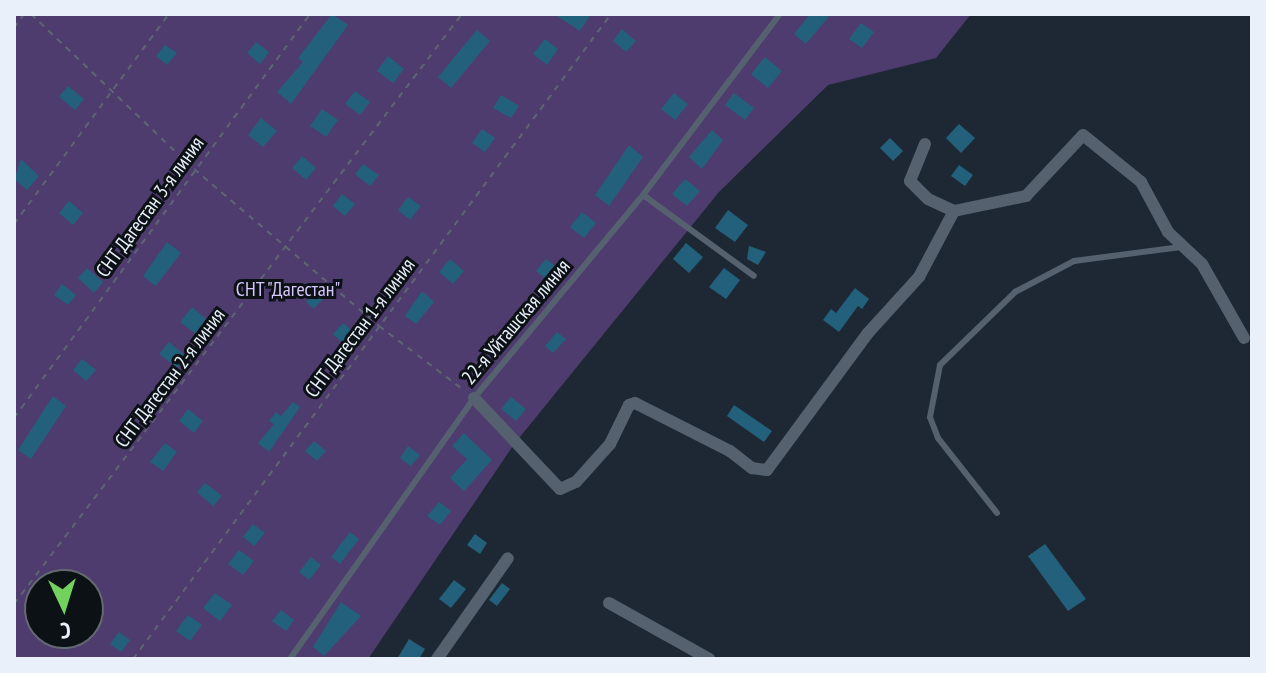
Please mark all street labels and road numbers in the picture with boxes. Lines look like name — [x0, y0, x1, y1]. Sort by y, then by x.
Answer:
street label: СНТ Дагестан 3-я линия — [91, 132, 209, 282]
street label: СНТ Дагестан 1-я линия — [300, 253, 420, 403]
street label: 22-я Уйташская линия — [457, 255, 575, 389]
street label: СНТ Дагестан 2-я линия — [110, 303, 230, 453]

